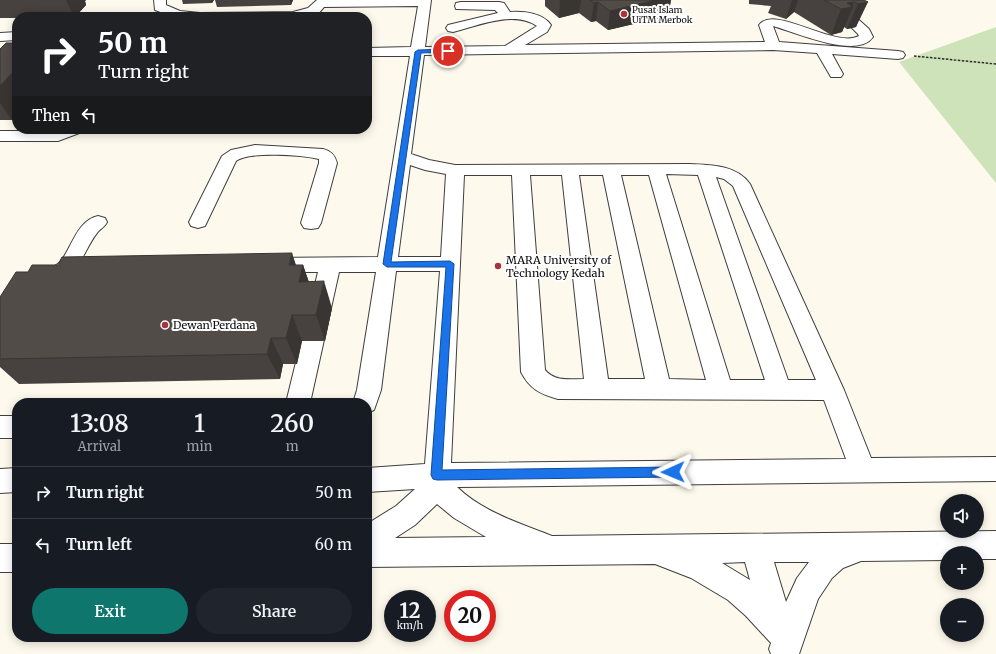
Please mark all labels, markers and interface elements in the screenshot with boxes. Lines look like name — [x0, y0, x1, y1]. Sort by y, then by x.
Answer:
place label: Pusat Islam UiTM Merbok — [632, 4, 693, 25]
marker: Pusat Islam UiTM Merbok — [619, 9, 629, 19]
text: 50 m — [98, 25, 167, 61]
icon: right — [32, 28, 84, 80]
pin — [431, 34, 465, 68]
icon: arrive — [437, 40, 459, 62]
text: Turn right — [98, 60, 189, 83]
icon: left — [78, 104, 100, 126]
text: Then — [32, 106, 70, 125]
place label: MARA University of Technology Kedah — [506, 253, 612, 280]
marker: MARA University of Technology Kedah — [493, 261, 503, 271]
place label: Dewan Perdana — [173, 318, 256, 332]
marker: Dewan Perdana — [160, 320, 170, 330]
text: 13:08 — [70, 408, 129, 439]
text: 1 — [194, 408, 205, 439]
text: 260 — [270, 408, 314, 439]
text: Arrival — [78, 438, 121, 455]
text: min — [187, 438, 212, 455]
text: m — [286, 438, 299, 455]
position arrow — [652, 451, 694, 493]
icon: right — [32, 482, 54, 504]
text: Turn right — [66, 483, 144, 502]
text: 50 m — [315, 483, 352, 502]
map controls — [940, 494, 984, 642]
button: sound — [940, 494, 984, 538]
icon: left — [32, 534, 54, 556]
text: Turn left — [66, 535, 132, 554]
text: 60 m — [315, 535, 352, 554]
button: + — [940, 546, 984, 590]
button: Exit — [32, 588, 188, 634]
button: Share — [196, 588, 352, 634]
speed limit sign: 20 — [444, 590, 496, 642]
text: 12 — [400, 598, 420, 623]
button: − — [940, 598, 984, 642]
text: km/h — [397, 619, 423, 632]

